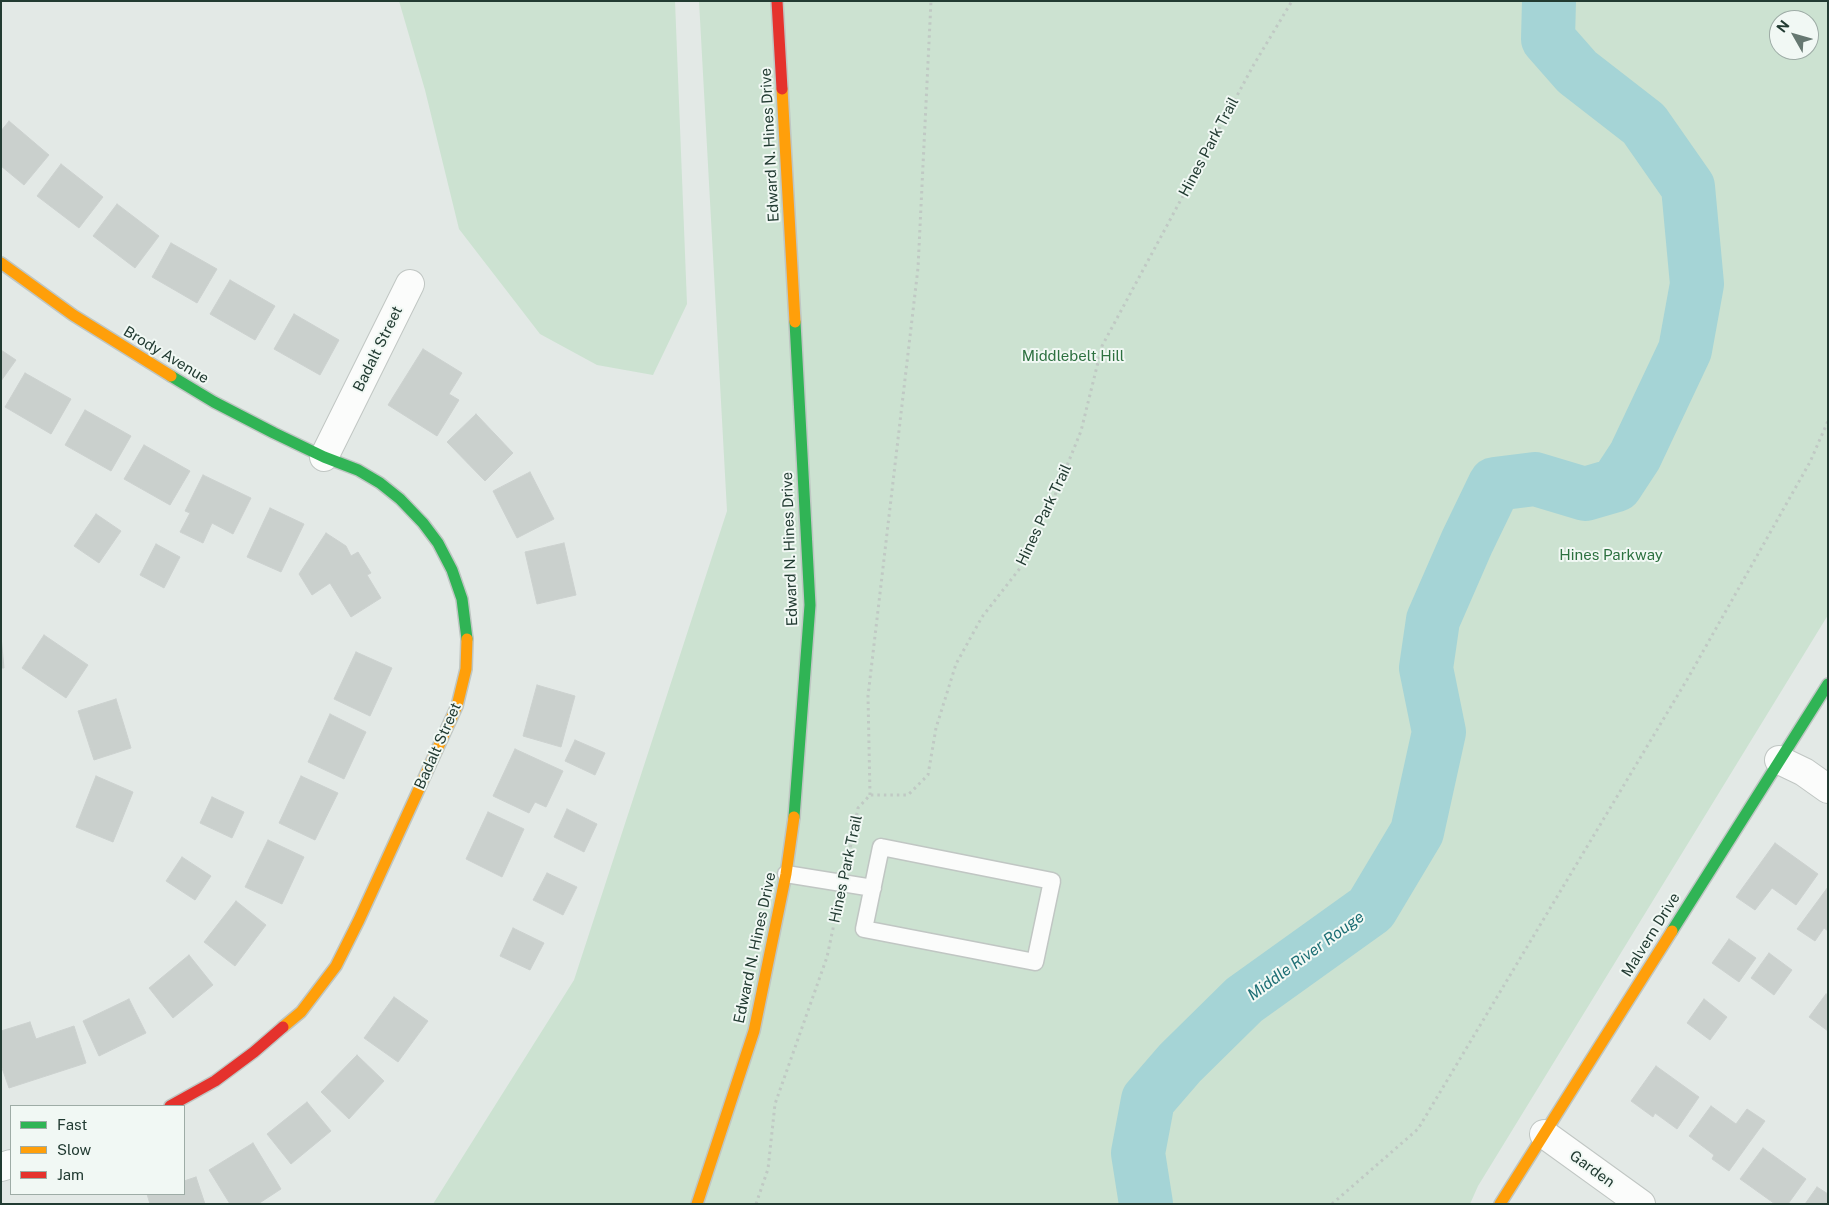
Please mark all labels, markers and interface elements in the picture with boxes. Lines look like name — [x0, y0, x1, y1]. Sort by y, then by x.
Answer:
north arrow — [1769, 10, 1819, 60]
text: N — [1773, 17, 1793, 36]
street label: Edward N. Hines Drive — [757, 68, 783, 222]
street label: Hines Park Trail — [1175, 94, 1243, 200]
street label: Badalt Street — [350, 303, 406, 395]
street label: Brody Avenue — [120, 322, 212, 388]
park label: Middlebelt Hill — [1022, 347, 1124, 365]
street label: Hines Park Trail — [1013, 461, 1075, 569]
street label: Edward N. Hines Drive — [778, 472, 802, 626]
park label: Hines Parkway — [1559, 546, 1663, 564]
street label: Badalt Street — [411, 700, 465, 792]
street label: Hines Park Trail — [826, 813, 866, 925]
street label: Edward N. Hines Drive — [730, 871, 780, 1025]
street label: Malvern Drive — [1618, 890, 1684, 980]
water label: Middle River Rouge — [1244, 907, 1368, 1005]
legend — [10, 1105, 185, 1195]
text: Fast — [57, 1116, 87, 1133]
text: Slow — [57, 1141, 91, 1158]
street label: Garden — [1566, 1147, 1618, 1191]
text: Jam — [57, 1166, 84, 1183]

